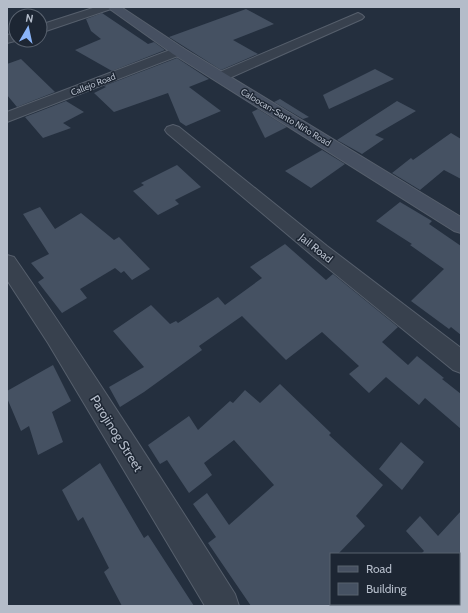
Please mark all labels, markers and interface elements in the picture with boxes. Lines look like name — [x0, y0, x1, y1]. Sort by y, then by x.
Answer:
north arrow — [8, 8, 48, 48]
text: N — [25, 11, 35, 26]
street label: Callejo Road — [69, 70, 117, 99]
street label: Caloocan-Santo Niño Road — [239, 86, 333, 148]
street label: Jail Road — [296, 230, 336, 266]
street label: Parojinog Street — [86, 392, 147, 475]
legend — [330, 553, 460, 605]
text: Road — [366, 561, 392, 576]
text: Building — [366, 581, 408, 596]

